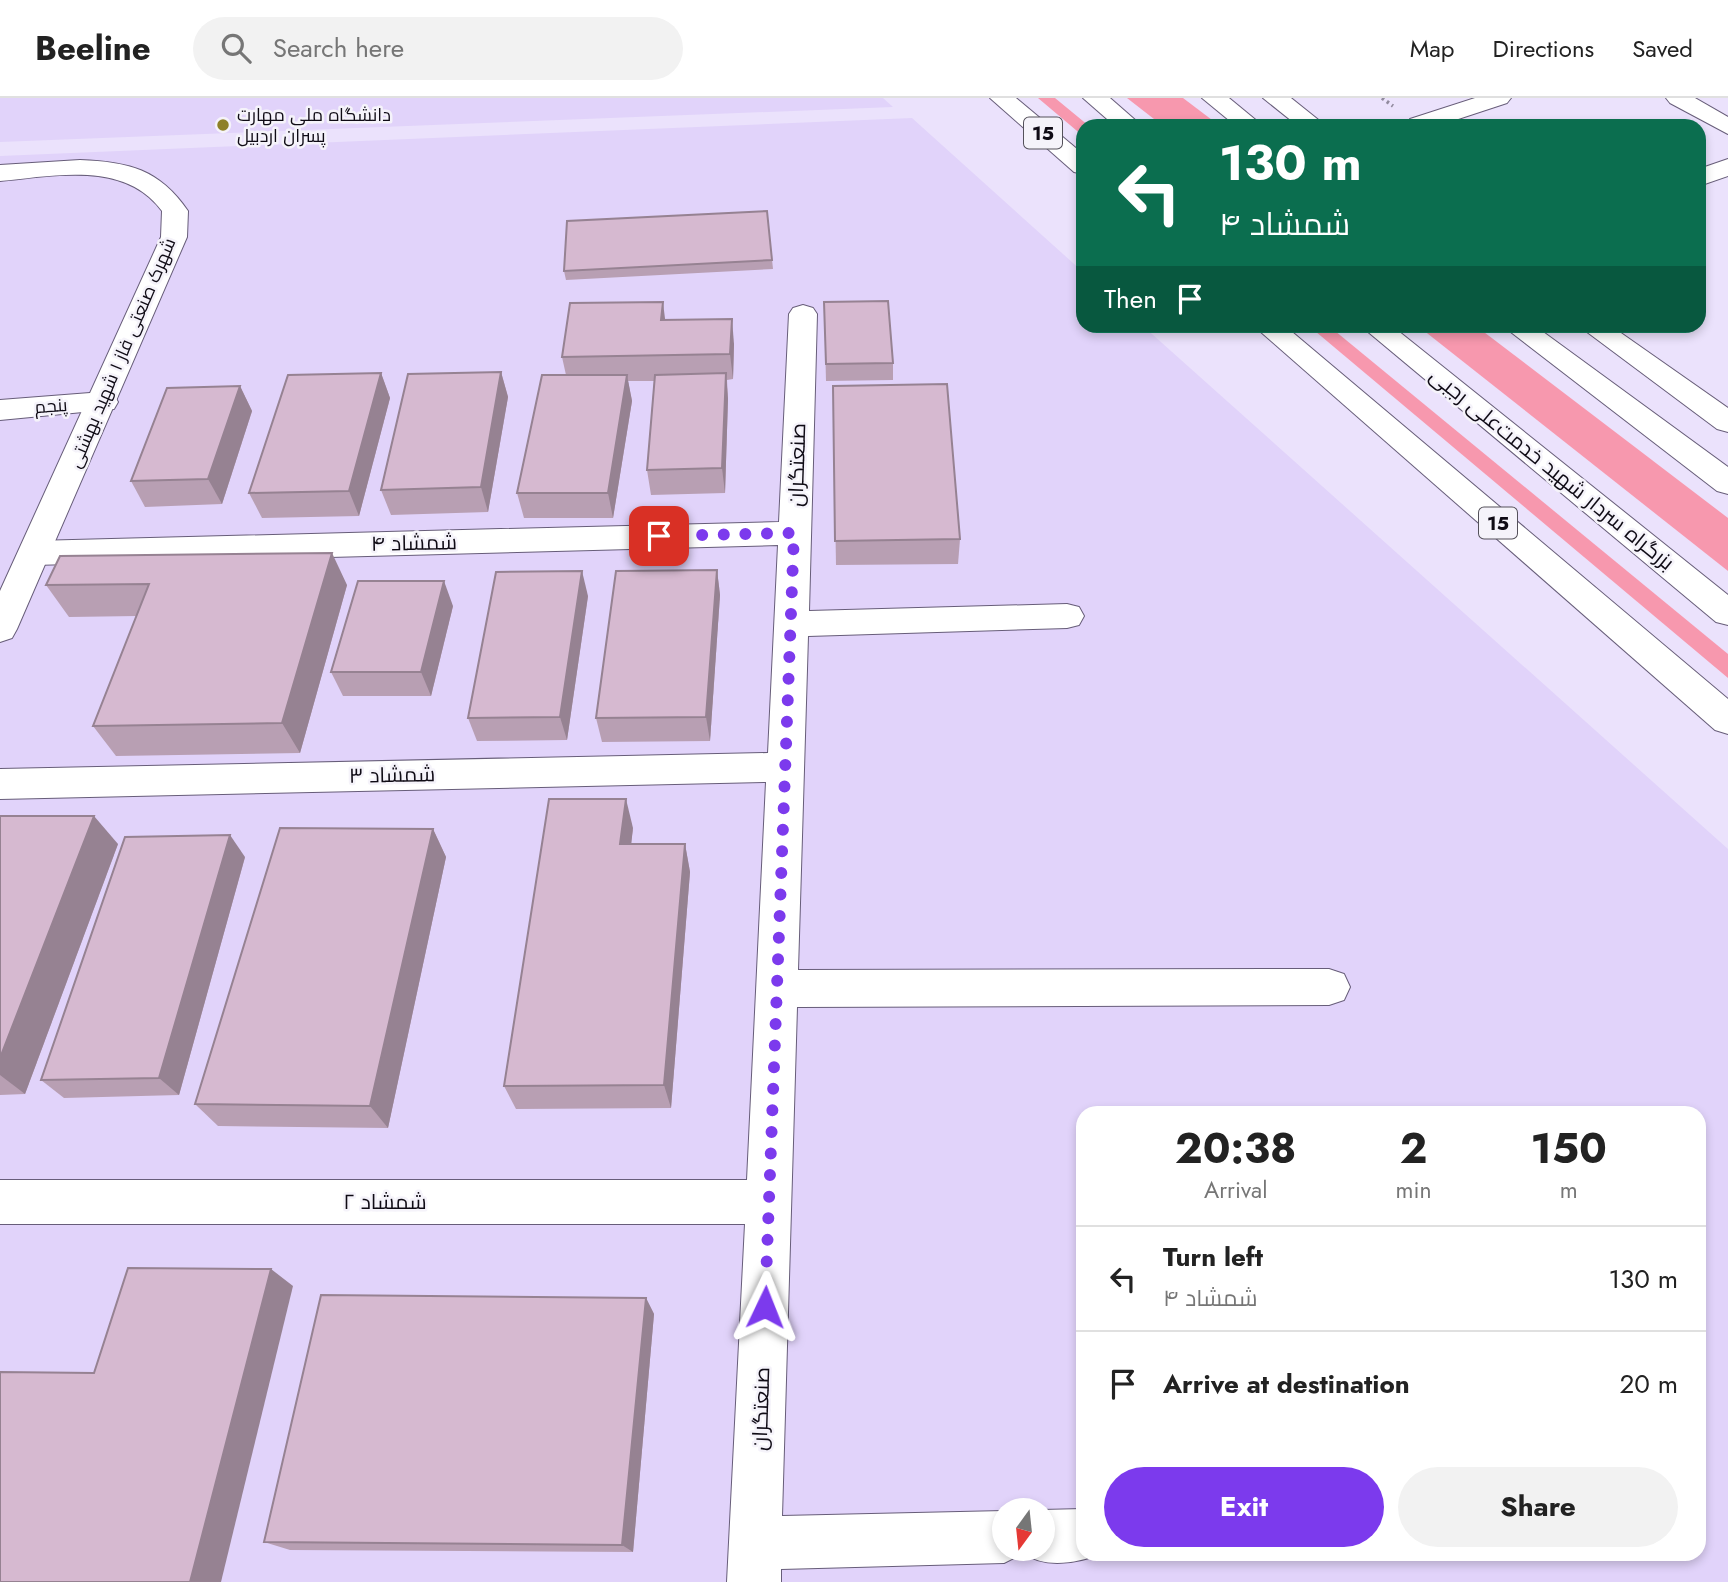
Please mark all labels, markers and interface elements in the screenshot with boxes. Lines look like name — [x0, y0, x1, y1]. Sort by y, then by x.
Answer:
search box — [193, 17, 683, 80]
text: Beeline — [35, 25, 151, 72]
icon: search — [217, 29, 255, 67]
text: Search here — [273, 29, 404, 67]
text: Map — [1410, 31, 1455, 66]
text: Directions — [1493, 31, 1594, 66]
text: Saved — [1632, 31, 1693, 66]
place label: دانشگاه ملی مهارت پسران اردبیل — [237, 102, 391, 149]
marker: دانشگاه ملی مهارت پسران اردبیل — [215, 117, 231, 133]
road number: 15 — [1024, 118, 1062, 148]
text: 130 m — [1219, 128, 1362, 198]
icon: left — [1104, 147, 1195, 238]
text: شمشاد ۴ — [1219, 201, 1350, 247]
street label: شهرک صنعتی فاز ۱ شهید بهشتی — [62, 234, 182, 472]
text: Then — [1104, 280, 1157, 318]
icon: arrive — [1171, 280, 1209, 318]
street label: بزرگراه سردار شهید خدمت‌علی رجبی — [1423, 361, 1681, 577]
street label: پنجم — [34, 392, 68, 420]
street label: صنعتگران — [781, 423, 813, 507]
pin — [629, 506, 689, 566]
road number: 15 — [1479, 508, 1517, 538]
icon: arrive — [640, 517, 678, 555]
street label: شمشاد ۴ — [371, 527, 457, 559]
street label: شمشاد ۳ — [349, 759, 435, 791]
text: 20:38 — [1175, 1118, 1296, 1179]
text: 2 — [1400, 1118, 1427, 1179]
text: 150 — [1531, 1118, 1607, 1179]
text: Arrival — [1204, 1173, 1267, 1207]
text: min — [1395, 1173, 1431, 1207]
text: m — [1560, 1173, 1578, 1207]
street label: شمشاد ۲ — [343, 1187, 427, 1217]
text: Turn left — [1163, 1238, 1263, 1276]
icon: left — [1104, 1260, 1142, 1298]
text: 130 m — [1608, 1260, 1678, 1298]
position arrow — [728, 1270, 802, 1344]
text: شمشاد ۴ — [1163, 1281, 1257, 1315]
icon: arrive — [1104, 1365, 1142, 1403]
text: Arrive at destination — [1163, 1365, 1410, 1403]
text: 20 m — [1620, 1365, 1678, 1403]
street label: صنعتگران — [745, 1367, 777, 1451]
button: Exit — [1104, 1467, 1384, 1547]
button: Share — [1398, 1467, 1678, 1547]
north arrow — [992, 1498, 1055, 1561]
map controls — [992, 1498, 1055, 1561]

